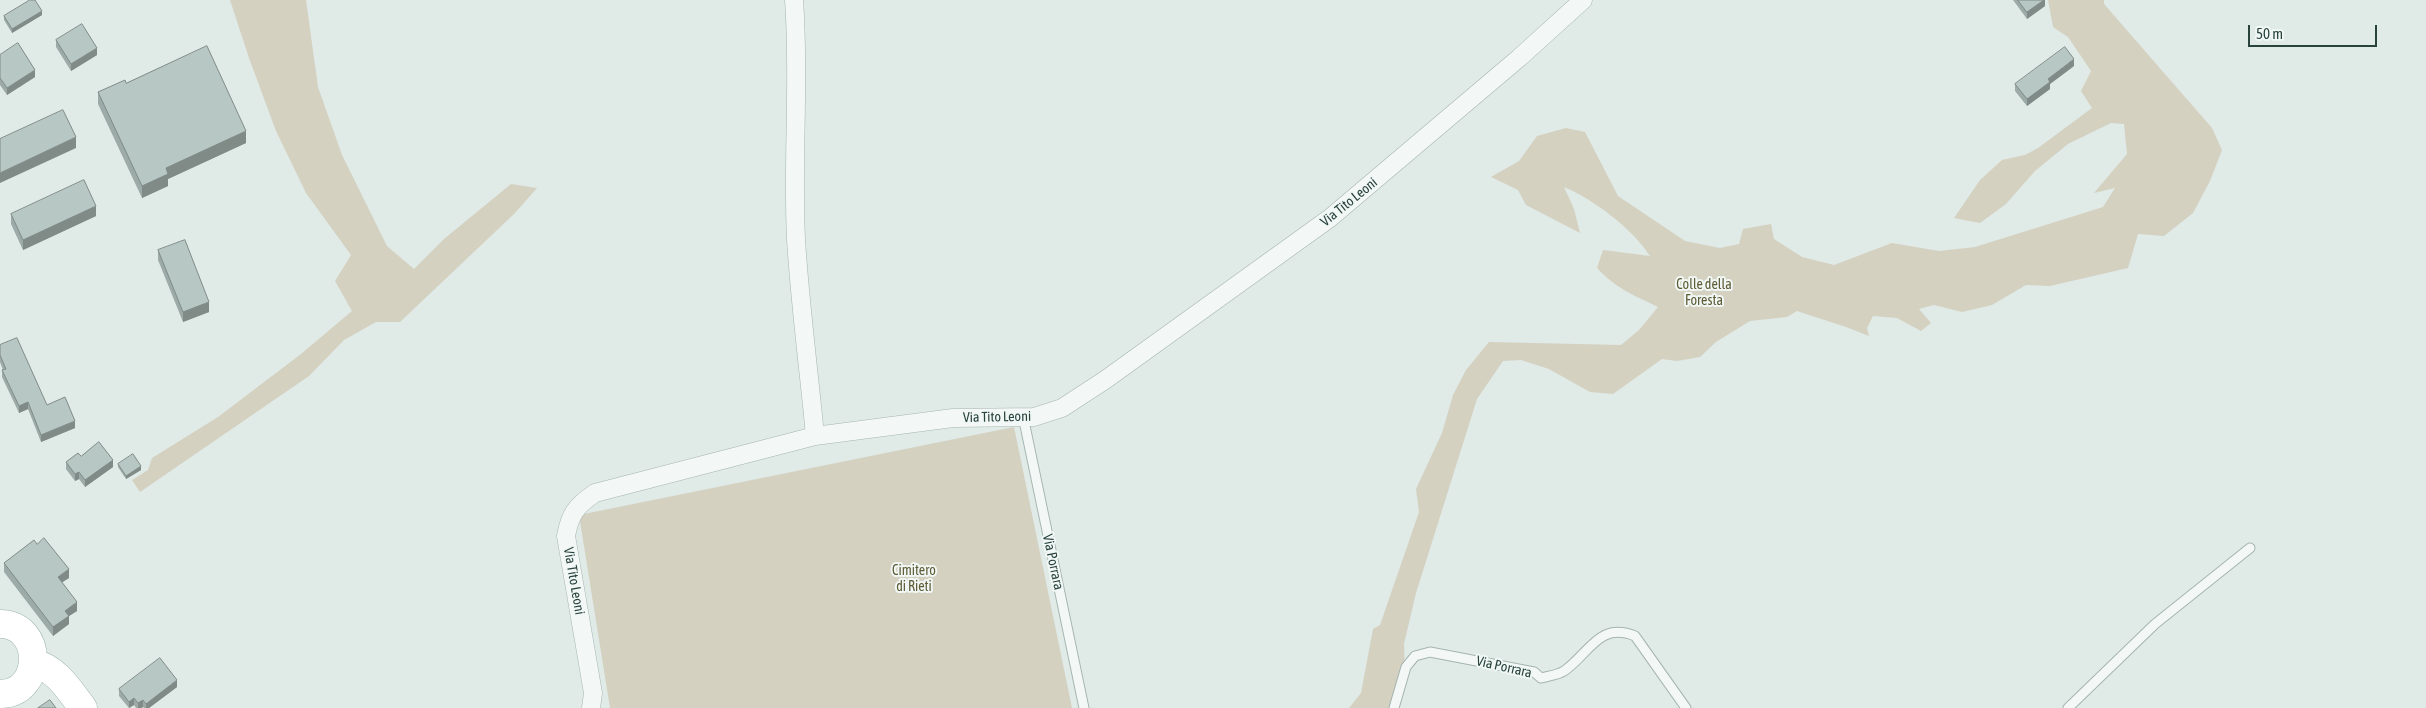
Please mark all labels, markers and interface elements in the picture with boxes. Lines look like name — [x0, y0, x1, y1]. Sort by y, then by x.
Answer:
scale bar — [2251, 15, 2380, 47]
text: 50 m — [2256, 25, 2283, 42]
street label: Via Tito Leoni — [1317, 174, 1381, 230]
park label: Colle della Foresta — [1676, 277, 1732, 310]
street label: Via Tito Leoni — [963, 408, 1031, 426]
street label: Via Porrara — [1039, 533, 1067, 591]
street label: Via Tito Leoni — [560, 546, 588, 616]
park label: Cimitero di Rieti — [892, 563, 936, 596]
street label: Via Porrara — [1475, 652, 1533, 682]

